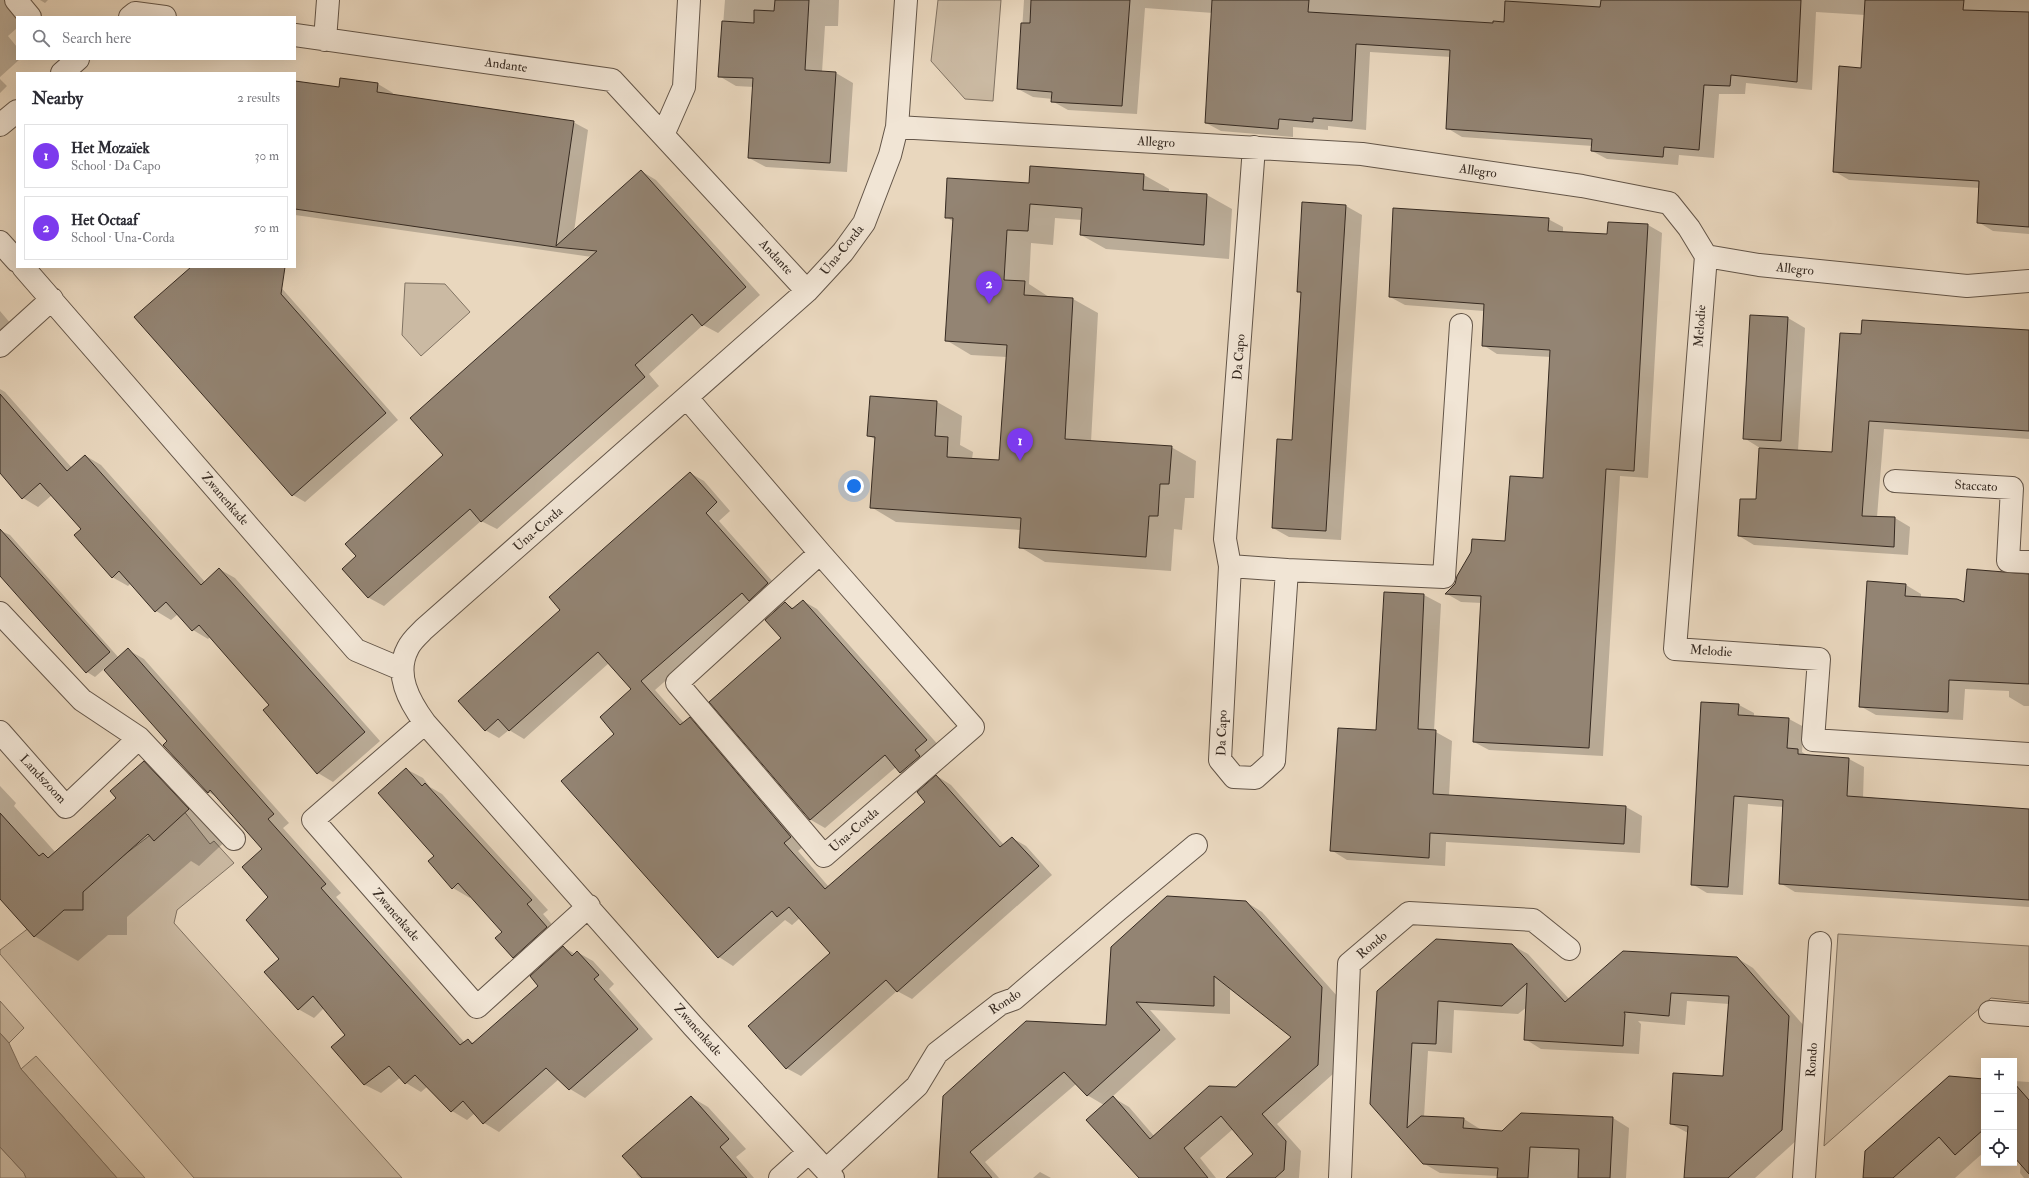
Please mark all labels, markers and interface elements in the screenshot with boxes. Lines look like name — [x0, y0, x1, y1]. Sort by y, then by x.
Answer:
search box — [16, 16, 296, 60]
icon: search — [30, 27, 52, 49]
text: Search here — [62, 29, 131, 48]
street label: Andante — [483, 54, 529, 76]
text: Nearby — [32, 88, 83, 109]
text: 2 results — [237, 90, 280, 106]
street label: Allegro — [1136, 133, 1175, 151]
text: Het Mozaïek — [71, 139, 150, 158]
text: 1 — [44, 148, 48, 164]
text: 30 m — [255, 148, 279, 164]
text: School · Da Capo — [71, 158, 160, 174]
street label: Allegro — [1457, 160, 1498, 182]
text: Het Octaaf — [71, 211, 138, 230]
text: 2 — [43, 220, 49, 236]
text: 50 m — [254, 220, 279, 236]
street label: Una-Corda — [817, 221, 868, 279]
text: School · Una-Corda — [71, 230, 175, 246]
street label: Andante — [755, 235, 797, 279]
street label: Allegro — [1774, 259, 1815, 279]
pin: 2 — [976, 271, 1002, 304]
street label: Melodie — [1691, 304, 1710, 348]
street label: Da Capo — [1229, 333, 1250, 381]
pin: 1 — [1007, 428, 1033, 461]
street label: Zwanenkade — [198, 469, 253, 529]
your location — [844, 476, 864, 496]
street label: Staccato — [1954, 477, 1998, 495]
street label: Una-Corda — [510, 503, 567, 555]
street label: Melodie — [1689, 642, 1733, 661]
street label: Da Capo — [1213, 710, 1232, 756]
street label: Landszoom — [16, 751, 70, 807]
street label: Una-Corda — [826, 804, 883, 856]
street label: Zwanenkade — [369, 885, 424, 945]
street label: Rondo — [1354, 928, 1390, 962]
street label: Rondo — [986, 986, 1024, 1018]
street label: Zwanenkade — [670, 1000, 726, 1060]
street label: Rondo — [1803, 1042, 1821, 1078]
map controls — [1981, 1058, 2017, 1166]
button: + — [1981, 1058, 2017, 1094]
button: − — [1981, 1094, 2017, 1130]
button: locate — [1981, 1130, 2017, 1166]

